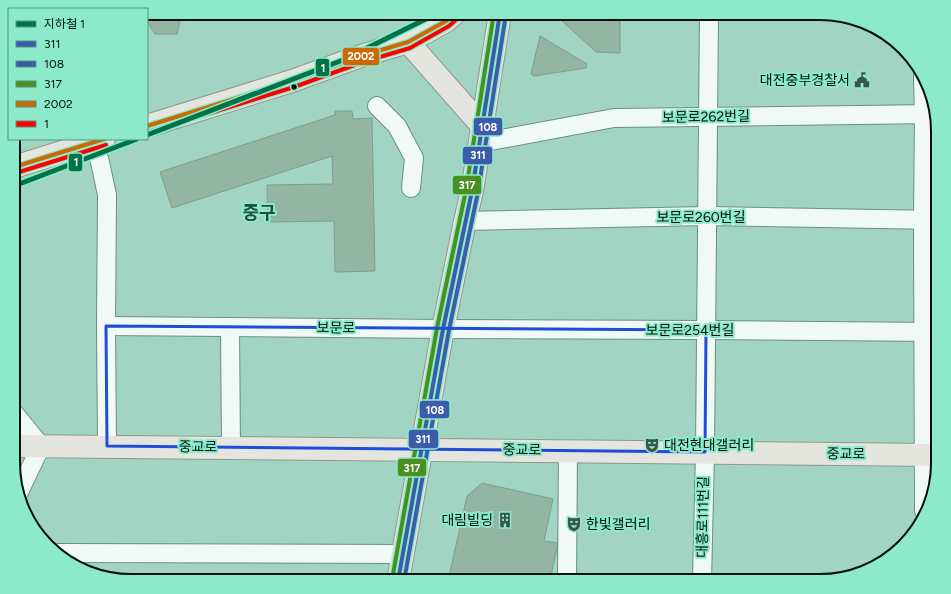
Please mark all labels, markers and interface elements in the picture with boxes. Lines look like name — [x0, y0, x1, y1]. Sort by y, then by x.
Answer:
legend — [8, 8, 148, 140]
text: 지하철 1 — [44, 17, 85, 31]
text: 311 — [44, 37, 60, 51]
line badge: 2002 — [342, 47, 380, 66]
text: 2002 — [348, 50, 375, 63]
text: 108 — [44, 57, 64, 71]
line badge: 1 — [315, 58, 330, 77]
text: 1 — [321, 62, 325, 75]
public building icon: 대전중부경찰서 — [853, 71, 871, 89]
place label: 대전중부경찰서 — [760, 72, 850, 89]
text: 317 — [44, 77, 62, 91]
unlabelled marker — [289, 82, 299, 92]
text: 2002 — [44, 97, 73, 111]
street label: 보문로262번길 — [662, 108, 750, 126]
text: 1 — [44, 117, 49, 131]
line badge: 108 — [473, 117, 503, 136]
text: 108 — [479, 121, 498, 134]
line badge: 311 — [462, 146, 493, 165]
text: 311 — [470, 149, 486, 162]
line badge: 1 — [68, 153, 83, 172]
text: 1 — [74, 156, 78, 169]
line badge: 317 — [452, 175, 482, 195]
text: 317 — [459, 179, 475, 192]
district label: 중구 — [242, 202, 276, 224]
street label: 보문로260번길 — [656, 209, 746, 226]
street label: 보문로 — [317, 319, 356, 337]
street label: 보문로254번길 — [646, 322, 734, 339]
line badge: 108 — [419, 400, 450, 419]
text: 108 — [426, 404, 445, 417]
line badge: 311 — [408, 429, 439, 449]
text: 311 — [415, 433, 431, 446]
theatre icon: 대전현대갤러리 — [643, 436, 661, 454]
place label: 대전현대갤러리 — [664, 437, 754, 454]
street label: 중교로 — [179, 438, 218, 456]
street label: 중교로 — [503, 441, 542, 459]
street label: 중교로 — [827, 445, 866, 463]
line badge: 317 — [397, 458, 427, 477]
text: 317 — [404, 462, 420, 475]
street label: 대흥로111번길 — [694, 476, 712, 558]
building icon: 대림빌딩 — [496, 511, 514, 529]
place label: 대림빌딩 — [441, 512, 493, 529]
theatre icon: 한빛갤러리 — [565, 515, 583, 533]
place label: 한빛갤러리 — [586, 516, 650, 533]

